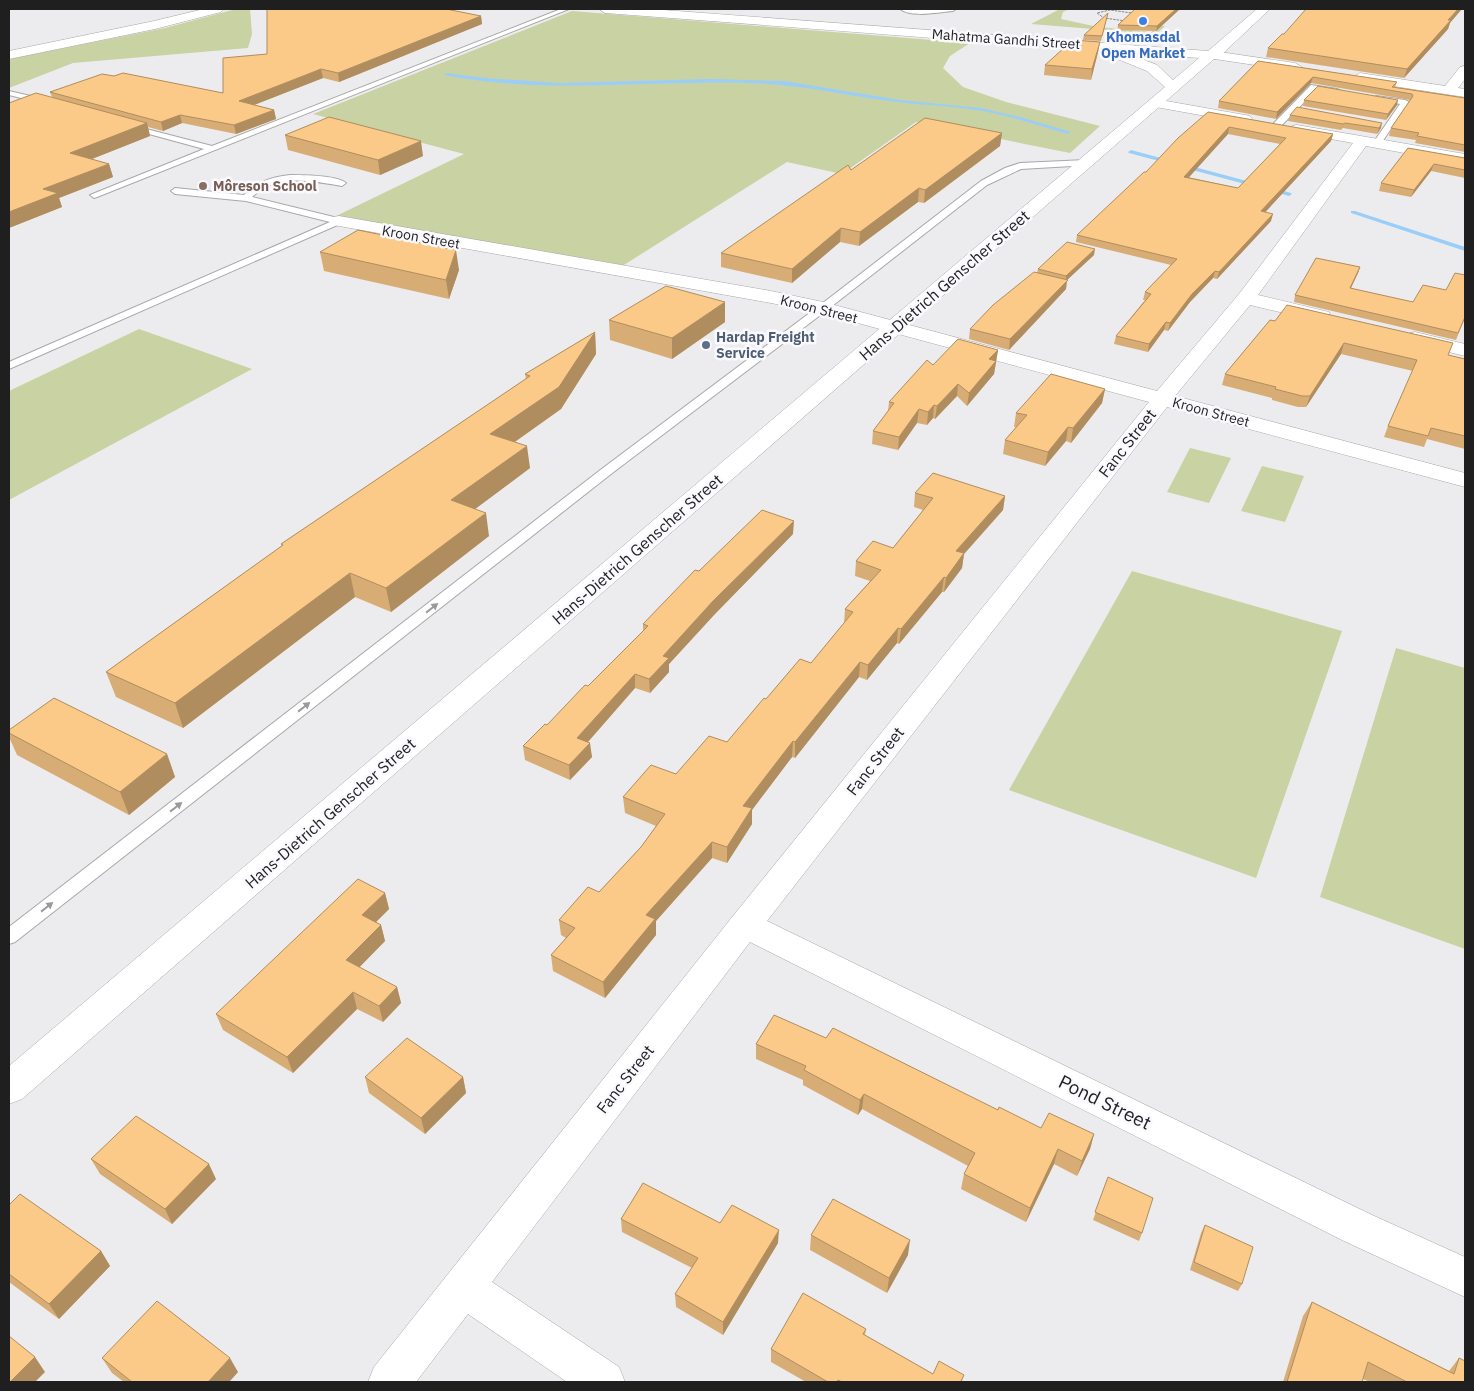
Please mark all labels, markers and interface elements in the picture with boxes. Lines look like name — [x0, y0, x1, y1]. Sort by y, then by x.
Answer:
marker: Khomasdal Open Market — [1137, 15, 1149, 27]
street label: Mahatma Gandhi Street — [931, 25, 1081, 53]
place label: Khomasdal Open Market — [1101, 28, 1185, 62]
place label: Môreson School — [213, 177, 317, 195]
marker: Môreson School — [197, 180, 209, 192]
street label: Hans-Dietrich Genscher Street — [855, 206, 1033, 364]
street label: Kroon Street — [380, 221, 462, 253]
street label: Kroon Street — [778, 291, 860, 327]
place label: Hardap Freight Service — [716, 328, 815, 362]
marker: Hardap Freight Service — [700, 339, 712, 351]
street label: Kroon Street — [1170, 393, 1252, 431]
street label: Fanc Street — [1094, 405, 1160, 481]
street label: Hans-Dietrich Genscher Street — [548, 470, 726, 628]
one-way arrow — [425, 602, 438, 613]
one-way arrow — [297, 702, 310, 713]
street label: Fanc Street — [842, 723, 908, 799]
street label: Hans-Dietrich Genscher Street — [241, 734, 419, 892]
one-way arrow — [169, 802, 182, 812]
one-way arrow — [40, 901, 53, 912]
street label: Fanc Street — [592, 1041, 658, 1117]
street label: Pond Street — [1055, 1069, 1155, 1135]

